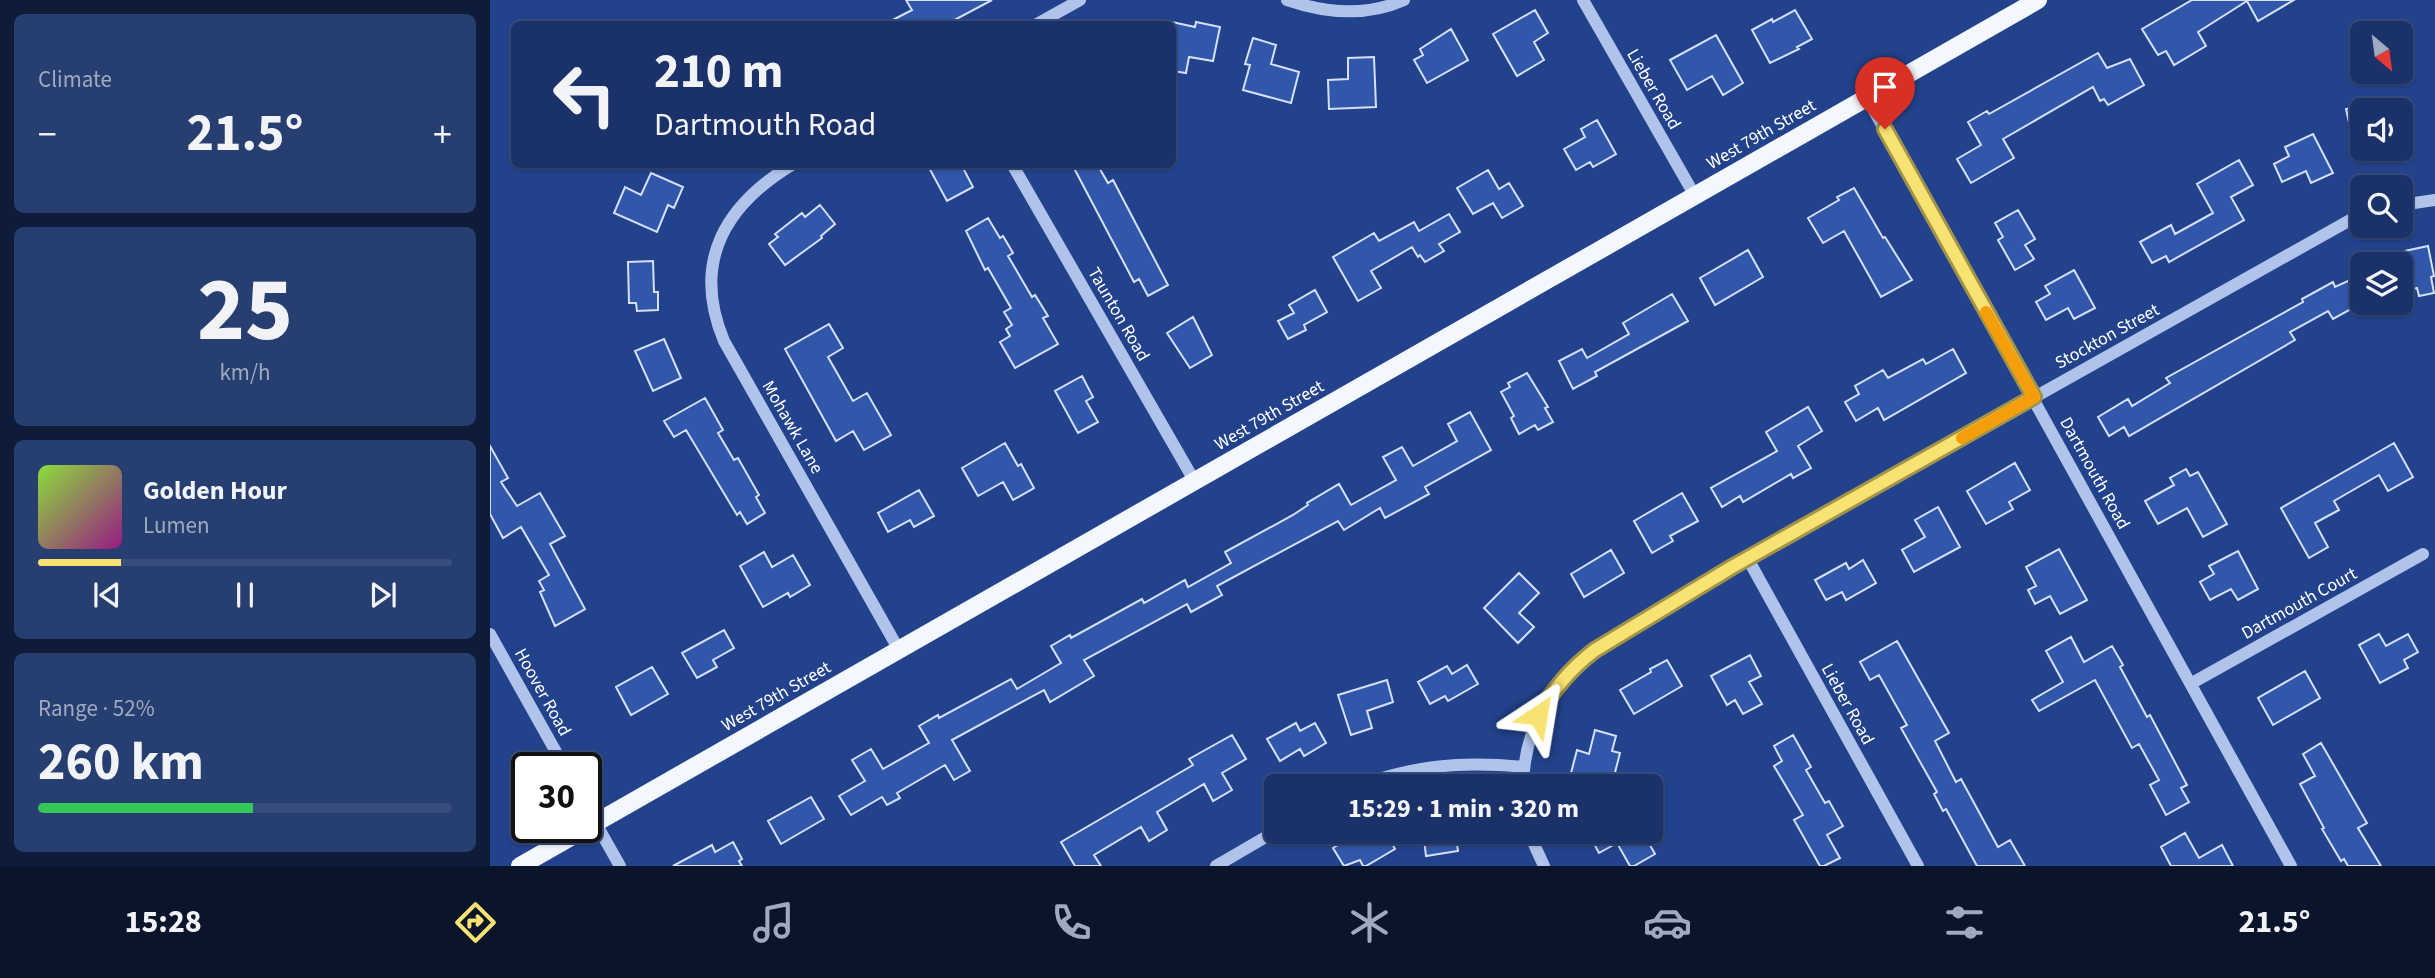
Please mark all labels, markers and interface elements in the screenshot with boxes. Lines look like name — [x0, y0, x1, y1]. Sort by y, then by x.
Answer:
north arrow — [2350, 21, 2413, 84]
map controls — [2350, 21, 2413, 315]
text: 210 m — [654, 37, 783, 107]
street label: Lieber Road — [1620, 44, 1687, 134]
icon: left — [539, 49, 630, 140]
pin — [1855, 57, 1915, 129]
text: Climate — [38, 63, 112, 96]
icon: arrive — [1866, 68, 1904, 106]
street label: West 79th Street — [1702, 93, 1821, 176]
text: 21.5° — [187, 97, 303, 171]
button: sound — [2350, 98, 2413, 161]
text: Dartmouth Road — [654, 102, 876, 148]
text: − — [38, 108, 57, 162]
text: + — [433, 108, 452, 162]
button: search — [2350, 175, 2413, 238]
text: 25 — [197, 246, 293, 375]
button: layers — [2350, 252, 2413, 315]
street label: Taunton Road — [1082, 263, 1156, 366]
street label: Stockton Street — [2051, 297, 2164, 375]
text: km/h — [219, 356, 271, 389]
street label: West 79th Street — [1210, 374, 1329, 457]
street label: Mohawk Lane — [756, 376, 829, 478]
street label: Dartmouth Road — [2053, 412, 2136, 534]
text: Golden Hour — [143, 472, 287, 509]
text: Lumen — [143, 509, 210, 542]
street label: Dartmouth Court — [2237, 561, 2362, 646]
icon: previous — [88, 576, 126, 614]
icon: pause — [226, 576, 264, 614]
icon: next — [364, 576, 402, 614]
street label: Hoover Road — [508, 644, 577, 741]
street label: West 79th Street — [717, 655, 836, 738]
street label: Lieber Road — [1815, 659, 1880, 749]
position arrow — [1501, 678, 1575, 752]
text: Range · 52% — [38, 692, 155, 725]
text: 260 km — [38, 726, 204, 800]
speed limit sign: 30 — [511, 752, 602, 843]
text: 15:29 · 1 min · 320 m — [1348, 790, 1579, 827]
icon: directions — [451, 898, 500, 947]
icon: music — [749, 898, 798, 947]
icon: phone — [1047, 898, 1096, 947]
icon: climate — [1345, 898, 1394, 947]
icon: car — [1643, 898, 1692, 947]
icon: filters — [1940, 898, 1989, 947]
text: 15:28 — [124, 899, 202, 945]
text: 21.5° — [2238, 899, 2310, 945]

